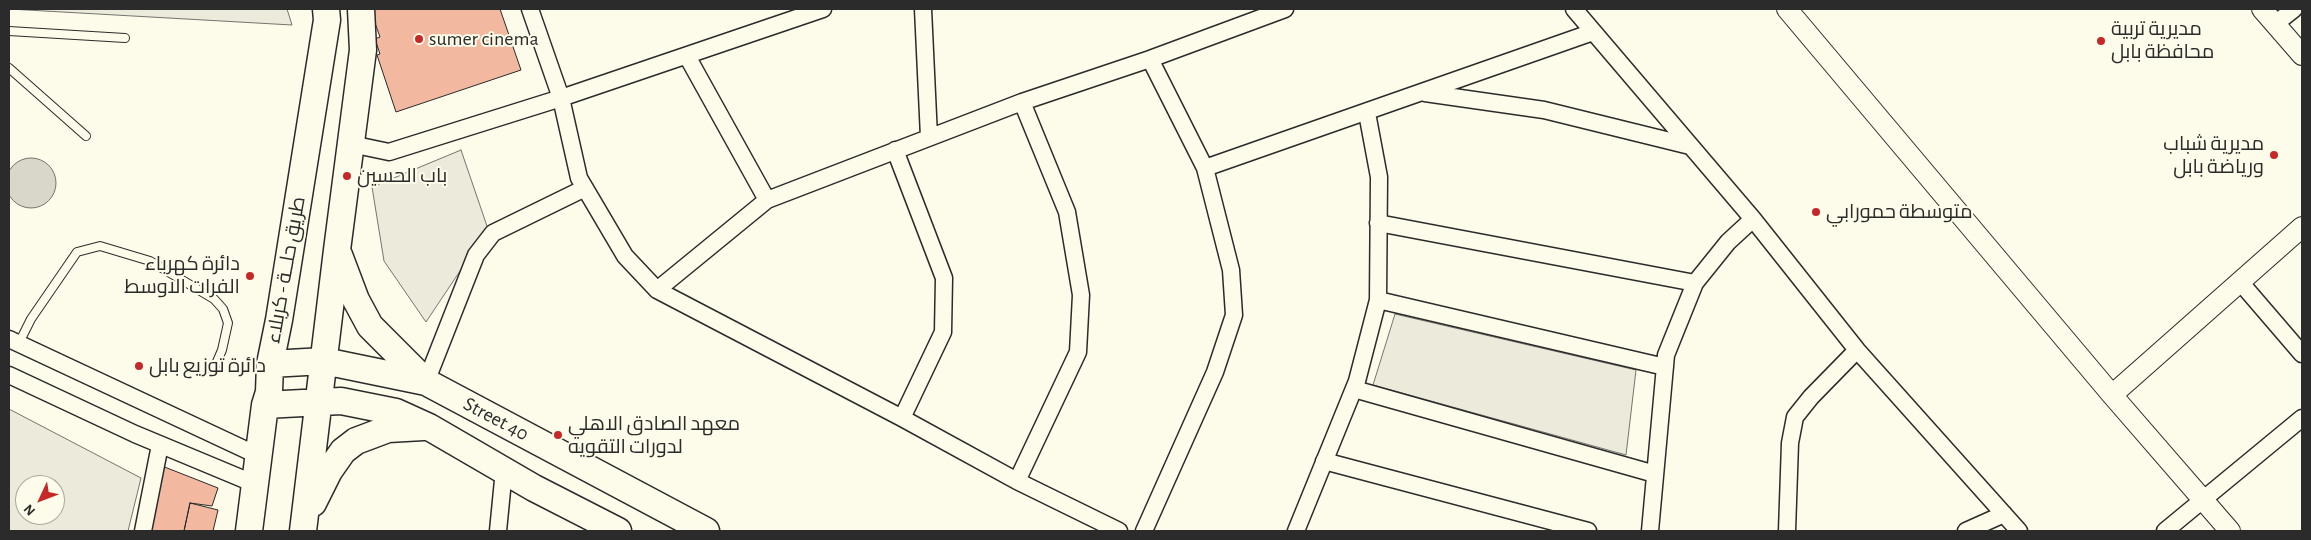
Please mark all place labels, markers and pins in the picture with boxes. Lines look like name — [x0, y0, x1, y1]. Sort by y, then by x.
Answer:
place label: مديرية تربية محافظة بابل — [2111, 17, 2214, 64]
place label: sumer cinema — [429, 27, 539, 51]
marker: sumer cinema — [413, 33, 425, 45]
marker: مديرية تربية محافظة بابل — [2095, 35, 2107, 47]
place label: مديرية شباب ورياضة بابل — [2163, 132, 2264, 179]
marker: مديرية شباب ورياضة بابل — [2268, 149, 2280, 161]
place label: باب الحسين — [357, 164, 447, 188]
marker: باب الحسين — [341, 170, 353, 182]
place label: متوسطة حمورابي — [1826, 200, 1972, 224]
marker: متوسطة حمورابي — [1810, 206, 1822, 218]
place label: دائرة كهرباء الفرات الاوسط — [124, 252, 240, 299]
marker: دائرة كهرباء الفرات الاوسط — [244, 270, 256, 282]
place label: دائرة توزيع بابل — [149, 354, 266, 378]
marker: دائرة توزيع بابل — [133, 360, 145, 372]
place label: معهد الصادق الاهلي لدورات التقويه — [568, 412, 740, 459]
marker: معهد الصادق الاهلي لدورات التقويه — [552, 429, 564, 441]

